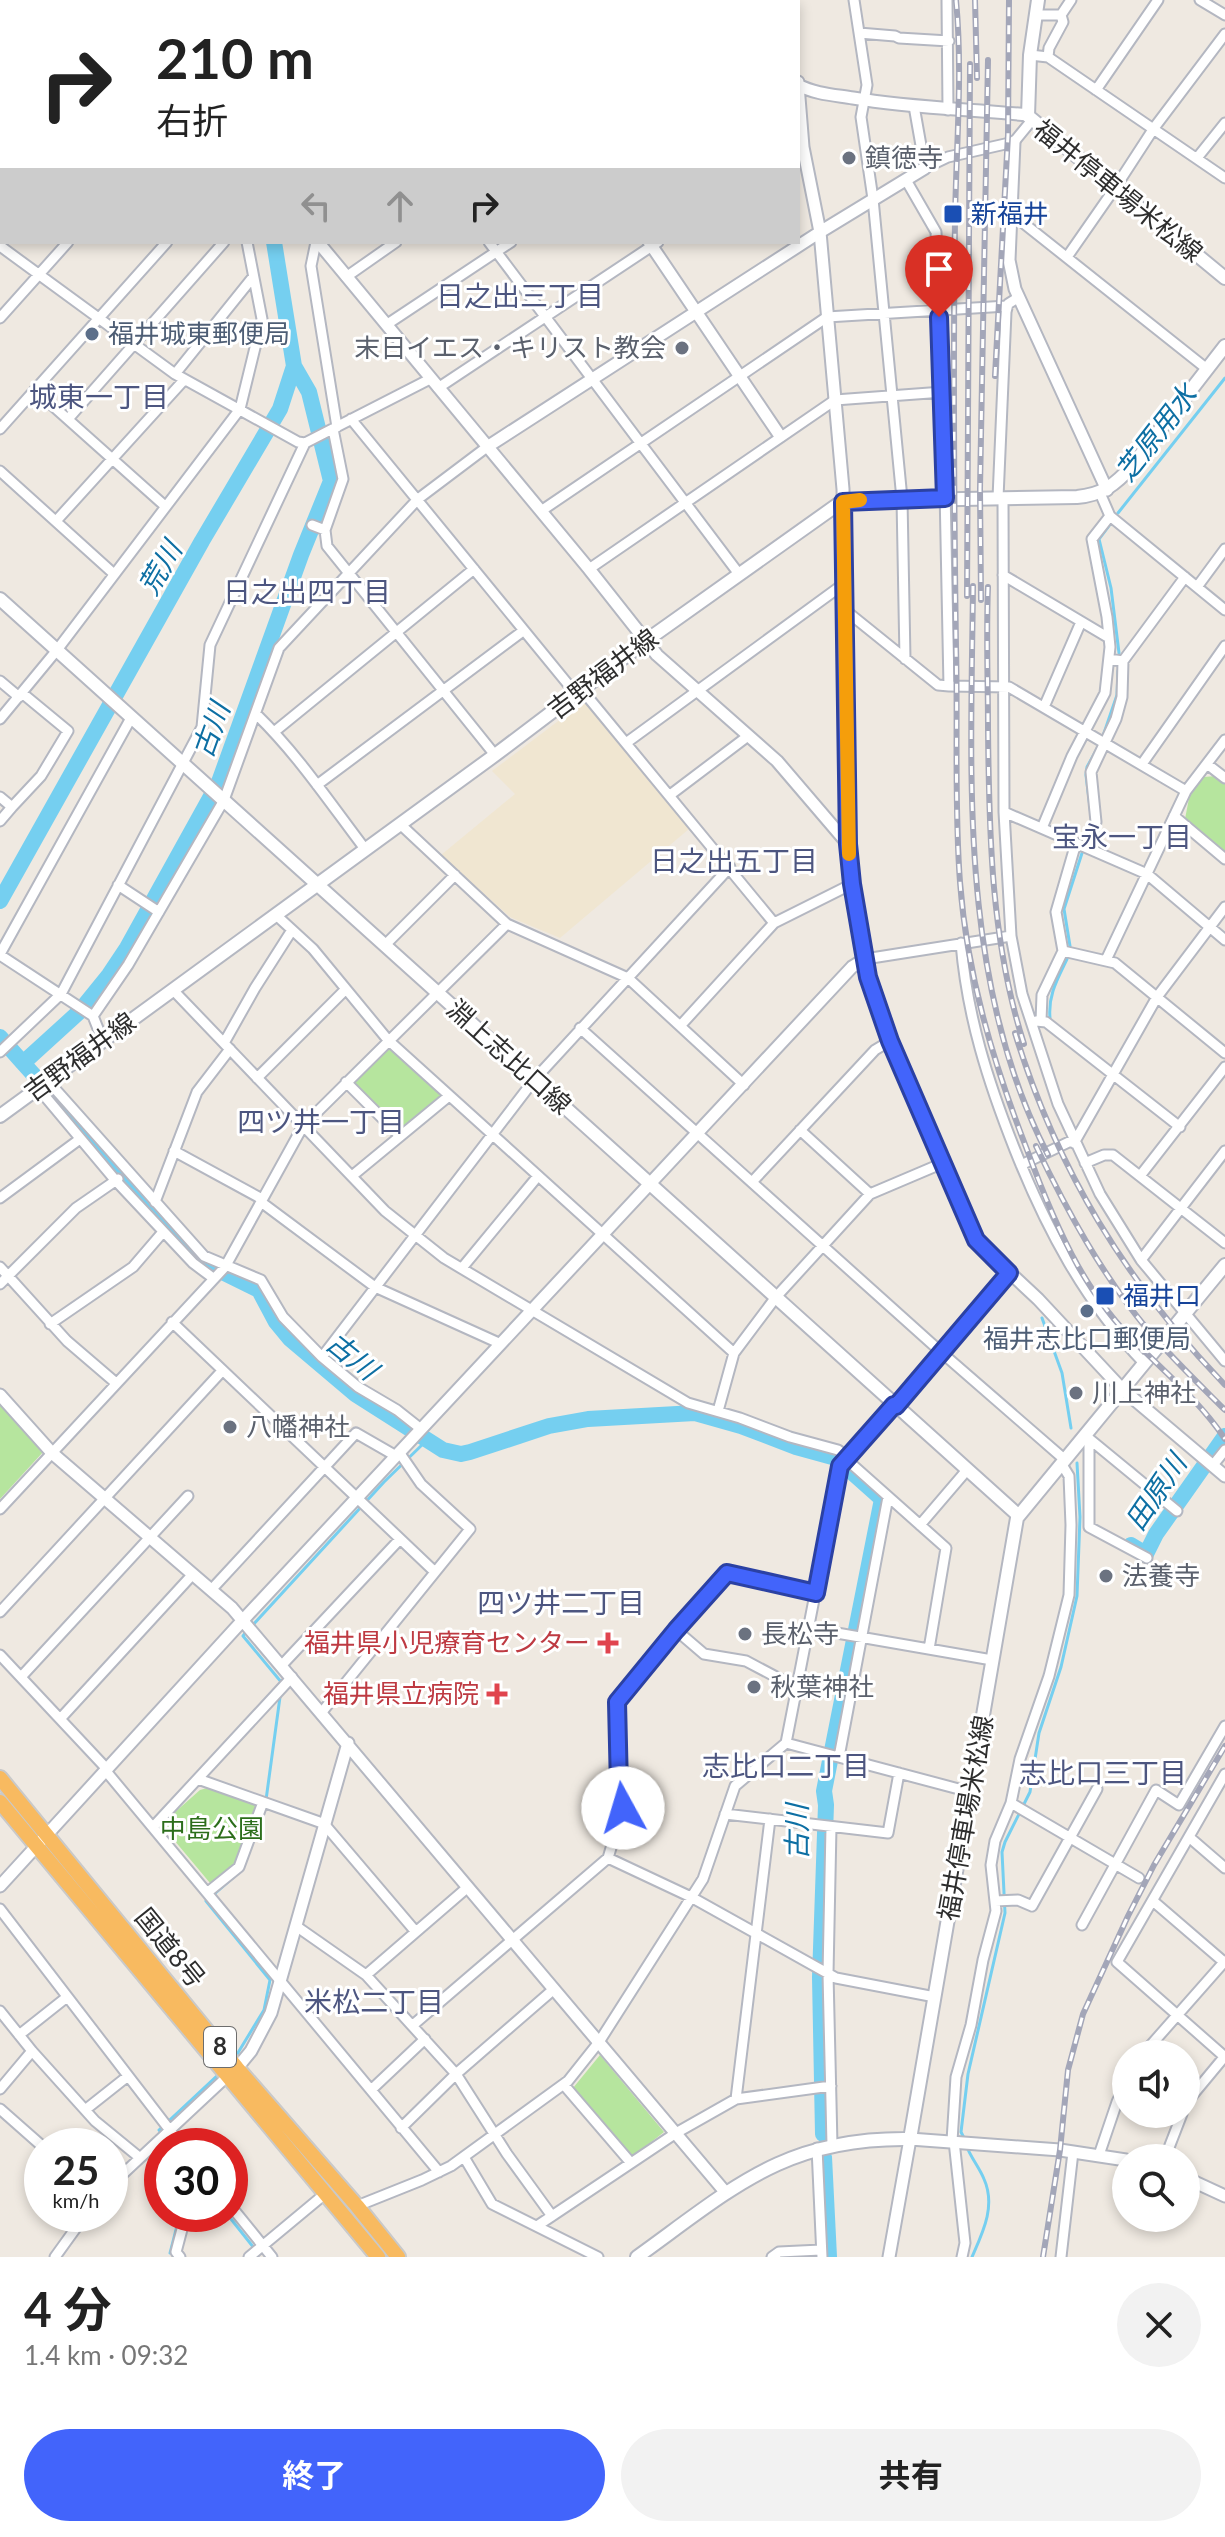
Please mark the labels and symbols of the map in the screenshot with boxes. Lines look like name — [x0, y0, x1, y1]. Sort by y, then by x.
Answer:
street label: 福井停車場米松線 — [1028, 112, 1210, 268]
place label: 鎮徳寺 — [865, 141, 943, 173]
marker: 鎮徳寺 — [840, 149, 858, 167]
place label: 新福井 — [971, 197, 1049, 229]
marker: 新福井 — [942, 203, 964, 225]
pin — [905, 235, 973, 317]
district label: 日之出三丁目 — [436, 278, 604, 312]
place label: 福井城東郵便局 — [108, 317, 290, 349]
marker: 福井城東郵便局 — [83, 325, 101, 343]
place label: 末日イエス・キリスト教会 — [354, 331, 666, 363]
marker: 末日イエス・キリスト教会 — [673, 339, 691, 357]
water label: 芝原用水 — [1107, 375, 1205, 487]
district label: 城東一丁目 — [29, 379, 169, 413]
water label: 荒川 — [130, 532, 189, 600]
district label: 日之出四丁目 — [223, 574, 391, 608]
street label: 吉野福井線 — [541, 621, 664, 725]
water label: 古川 — [185, 695, 237, 762]
district label: 宝永一丁目 — [1052, 819, 1192, 853]
district label: 日之出五丁目 — [650, 843, 818, 877]
street label: 淵上志比口線 — [441, 992, 578, 1120]
street label: 吉野福井線 — [17, 1005, 141, 1107]
district label: 四ツ井一丁目 — [237, 1104, 405, 1138]
place label: 福井口 — [1123, 1279, 1201, 1311]
marker: 福井口 — [1094, 1285, 1116, 1307]
marker: 福井志比口郵便局 — [1078, 1302, 1096, 1320]
place label: 福井志比口郵便局 — [983, 1322, 1191, 1354]
water label: 古川 — [320, 1324, 387, 1388]
place label: 川上神社 — [1092, 1376, 1196, 1408]
marker: 川上神社 — [1067, 1384, 1085, 1402]
place label: 八幡神社 — [246, 1410, 350, 1442]
marker: 八幡神社 — [221, 1418, 239, 1436]
water label: 田原川 — [1118, 1445, 1194, 1536]
place label: 法養寺 — [1122, 1559, 1200, 1591]
marker: 法養寺 — [1097, 1567, 1115, 1585]
district label: 四ツ井二丁目 — [477, 1585, 645, 1619]
place label: 長松寺 — [761, 1617, 839, 1649]
marker: 長松寺 — [736, 1625, 754, 1643]
place label: 福井県小児療育センター — [304, 1626, 590, 1658]
marker: 福井県小児療育センター — [597, 1632, 619, 1654]
place label: 秋葉神社 — [770, 1670, 874, 1702]
place label: 福井県立病院 — [323, 1677, 479, 1709]
marker: 秋葉神社 — [745, 1678, 763, 1696]
marker: 福井県立病院 — [486, 1683, 508, 1705]
street label: 福井停車場米松線 — [931, 1713, 999, 1923]
district label: 志比口二丁目 — [702, 1748, 870, 1782]
district label: 志比口三丁目 — [1019, 1755, 1187, 1789]
position arrow — [581, 1766, 665, 1850]
water label: 古川 — [779, 1801, 813, 1860]
park label: 中島公園 — [160, 1812, 264, 1844]
street label: 国道8号 — [129, 1901, 213, 1994]
district label: 米松二丁目 — [304, 1984, 444, 2018]
road number: 8 — [204, 2027, 236, 2067]
speed limit sign: 30 — [144, 2128, 248, 2232]

